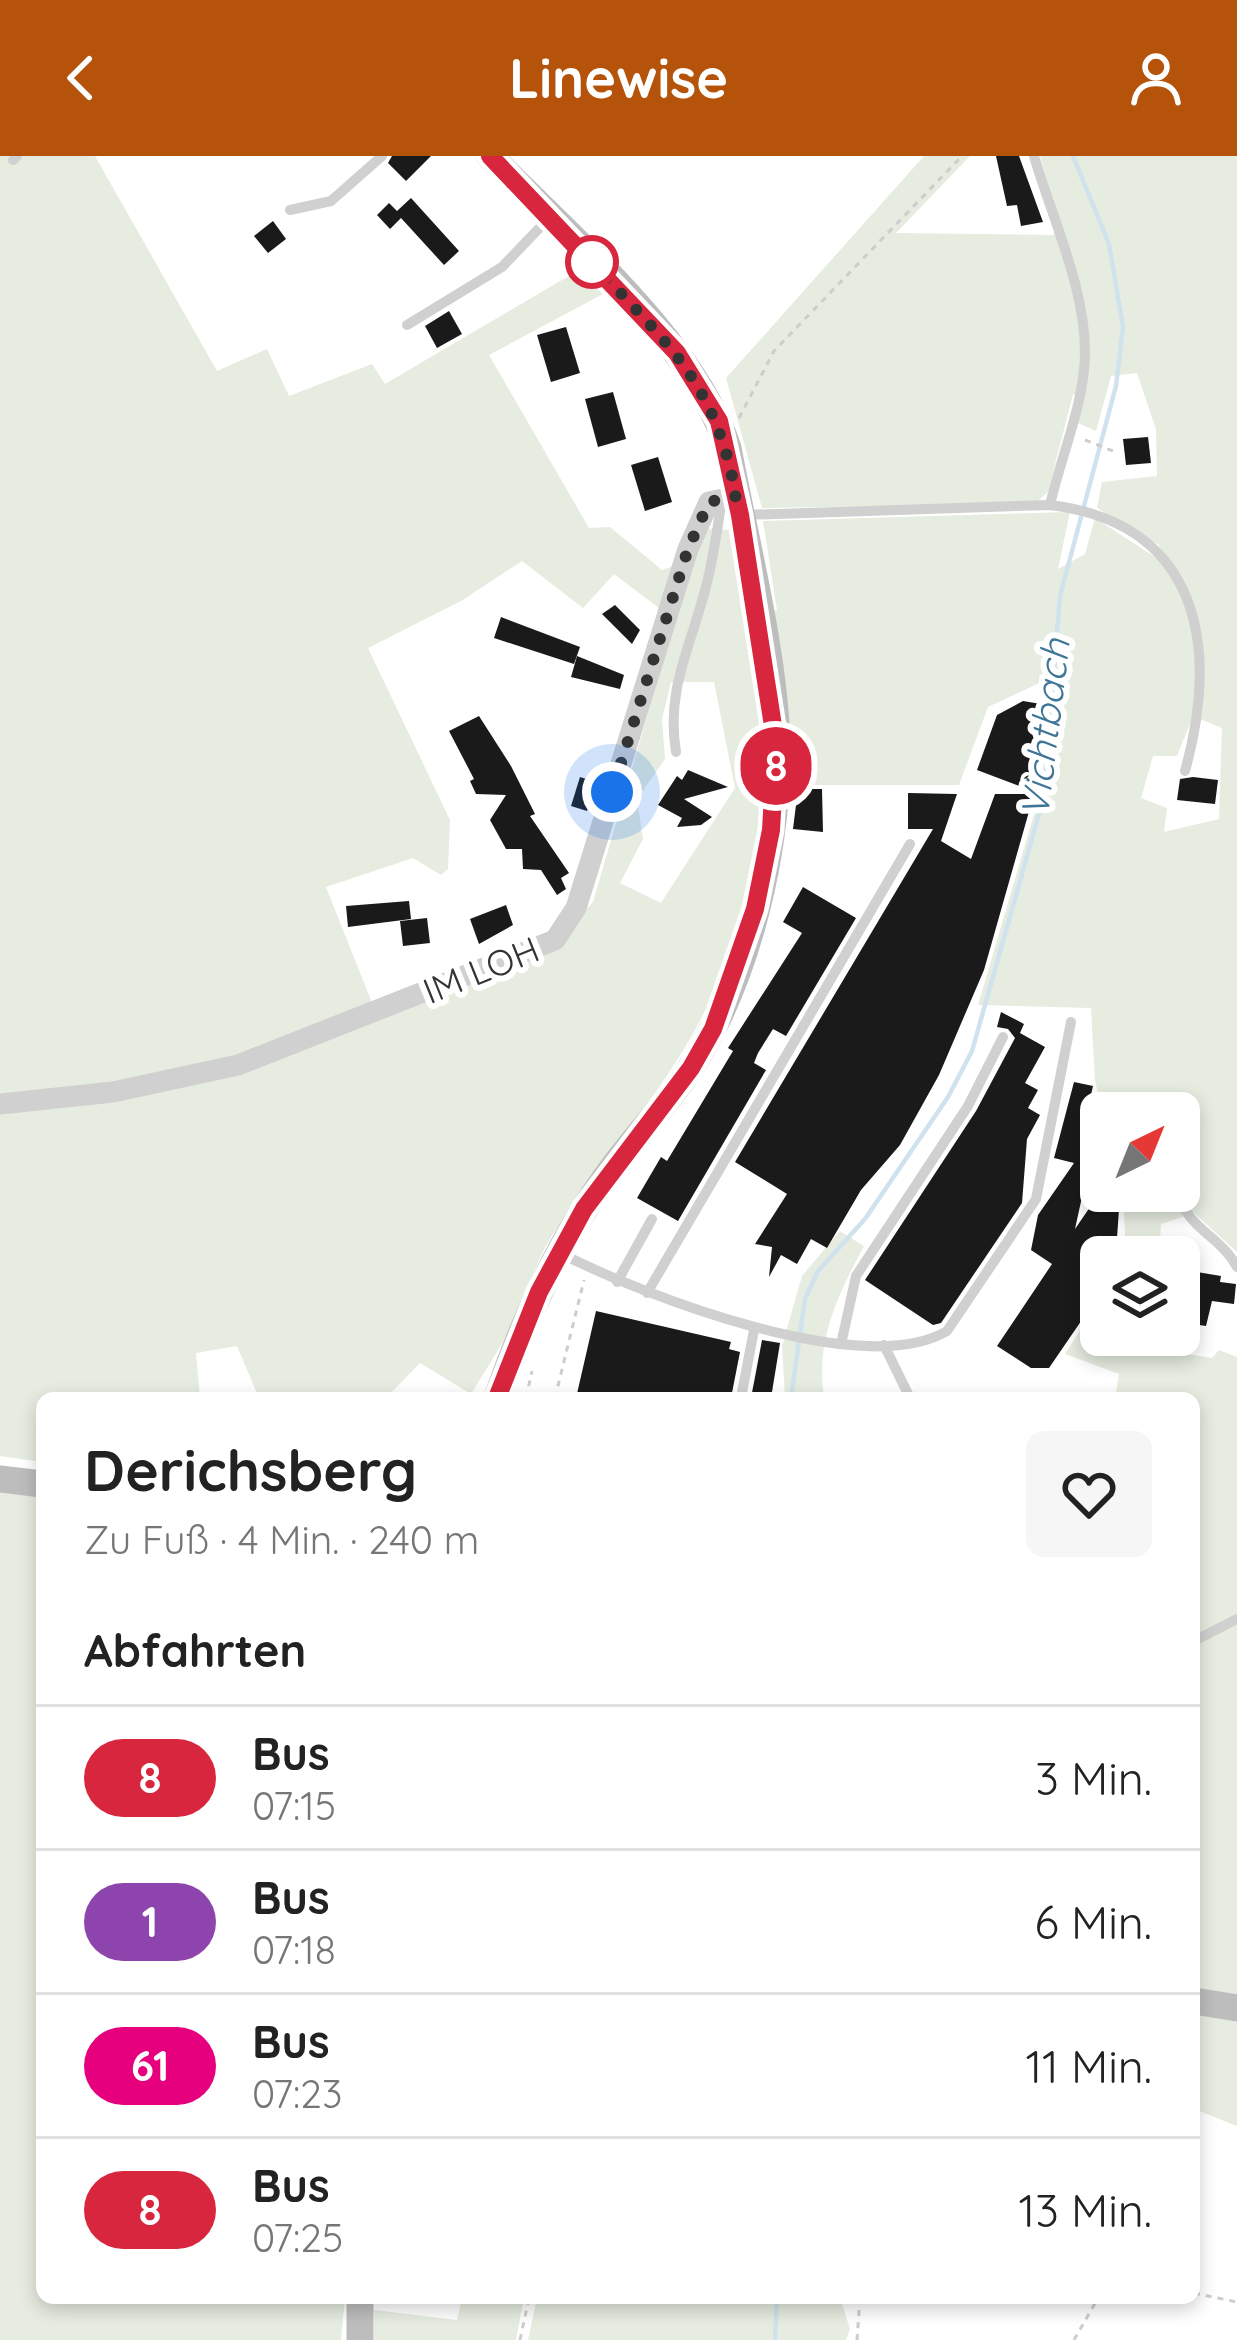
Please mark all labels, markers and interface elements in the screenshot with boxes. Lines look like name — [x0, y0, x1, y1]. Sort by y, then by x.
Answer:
text: Linewise — [509, 44, 728, 112]
icon: back — [48, 45, 114, 111]
icon: person — [1123, 45, 1189, 111]
unlabelled marker — [567, 237, 617, 287]
water label: Vichtbach — [1009, 635, 1080, 820]
line badge: 8 — [737, 727, 815, 805]
text: 8 — [764, 739, 788, 792]
your location — [582, 762, 642, 822]
street label: IM LOH — [416, 926, 545, 1013]
north arrow — [1080, 1092, 1200, 1212]
map controls — [1080, 1092, 1200, 1356]
button: layers — [1080, 1236, 1200, 1356]
button: heart — [1026, 1431, 1152, 1557]
text: Derichsberg — [84, 1434, 417, 1505]
text: Zu Fuß · 4 Min. · 240 m — [84, 1515, 479, 1564]
text: Abfahrten — [84, 1622, 306, 1678]
text: Bus — [252, 1725, 330, 1781]
text: 3 Min. — [1035, 1750, 1152, 1806]
text: 8 — [138, 1751, 162, 1804]
text: 07:15 — [252, 1781, 336, 1830]
text: Bus — [252, 1869, 330, 1925]
text: 6 Min. — [1035, 1894, 1152, 1950]
text: 1 — [142, 1895, 158, 1948]
text: 07:18 — [252, 1925, 336, 1974]
text: Bus — [252, 2013, 330, 2069]
text: 11 Min. — [1025, 2038, 1152, 2094]
text: 61 — [131, 2039, 169, 2092]
text: 07:23 — [252, 2069, 342, 2118]
text: Bus — [252, 2157, 330, 2213]
text: 13 Min. — [1018, 2182, 1152, 2238]
text: 8 — [138, 2183, 162, 2236]
text: 07:25 — [252, 2213, 343, 2262]

